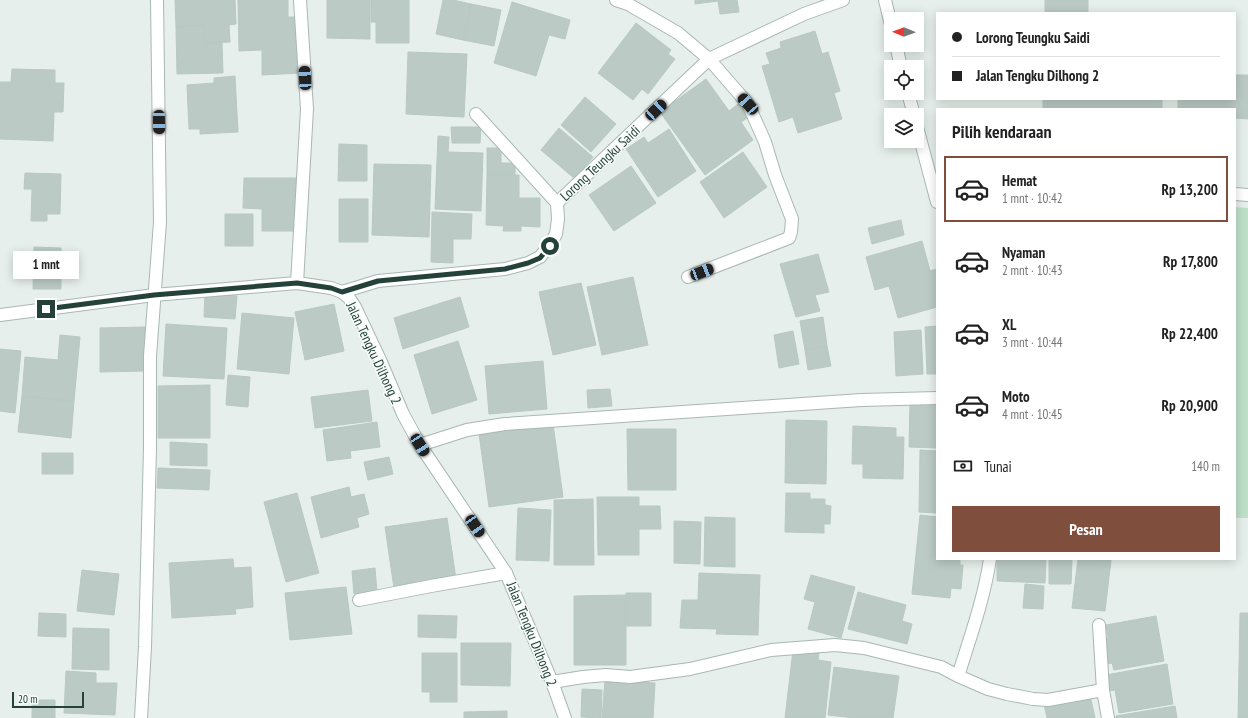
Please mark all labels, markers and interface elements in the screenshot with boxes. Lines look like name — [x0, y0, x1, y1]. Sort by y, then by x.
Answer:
north arrow — [884, 12, 924, 52]
map controls — [884, 12, 924, 148]
text: Lorong Teungku Saidi — [976, 28, 1090, 47]
button: locate — [884, 60, 924, 100]
car — [298, 66, 312, 90]
text: Jalan Tengku Dilhong 2 — [976, 66, 1099, 85]
car — [736, 91, 760, 117]
car — [643, 97, 669, 123]
button: layers — [884, 108, 924, 148]
car — [153, 110, 165, 134]
text: Pilih kendaraan — [952, 120, 1052, 143]
street label: Lorong Teungku Saidi — [556, 121, 644, 205]
icon: car — [954, 171, 990, 207]
text: Hemat — [1002, 171, 1037, 190]
text: Rp 13,200 — [1162, 180, 1218, 199]
text: 1 mnt · 10:42 — [1002, 190, 1063, 207]
route start — [541, 237, 559, 255]
icon: car — [954, 243, 990, 279]
text: Nyaman — [1002, 243, 1045, 262]
callout: 1 mnt — [13, 251, 79, 279]
text: Rp 17,800 — [1163, 252, 1218, 271]
text: 1 mnt — [32, 256, 60, 273]
car — [689, 262, 715, 282]
text: 2 mnt · 10:43 — [1002, 262, 1063, 279]
street label: Jalan Tengku Dilhong 2 — [342, 298, 406, 407]
route end — [37, 300, 55, 318]
icon: car — [954, 315, 990, 351]
text: XL — [1002, 315, 1016, 334]
text: Rp 22,400 — [1162, 324, 1218, 343]
text: 3 mnt · 10:44 — [1002, 334, 1063, 351]
icon: car — [954, 387, 990, 423]
text: Moto — [1002, 387, 1030, 406]
text: Rp 20,900 — [1162, 396, 1218, 415]
text: 4 mnt · 10:45 — [1002, 406, 1063, 423]
car — [408, 432, 432, 458]
icon: cash — [952, 455, 974, 477]
text: Tunai — [984, 457, 1012, 476]
text: 140 m — [1191, 458, 1220, 475]
button: Pesan — [952, 506, 1220, 552]
car — [463, 513, 487, 539]
street label: Jalan Tengku Dilhong 2 — [502, 578, 561, 689]
scale bar — [12, 690, 84, 709]
text: 20 m — [18, 692, 37, 706]

